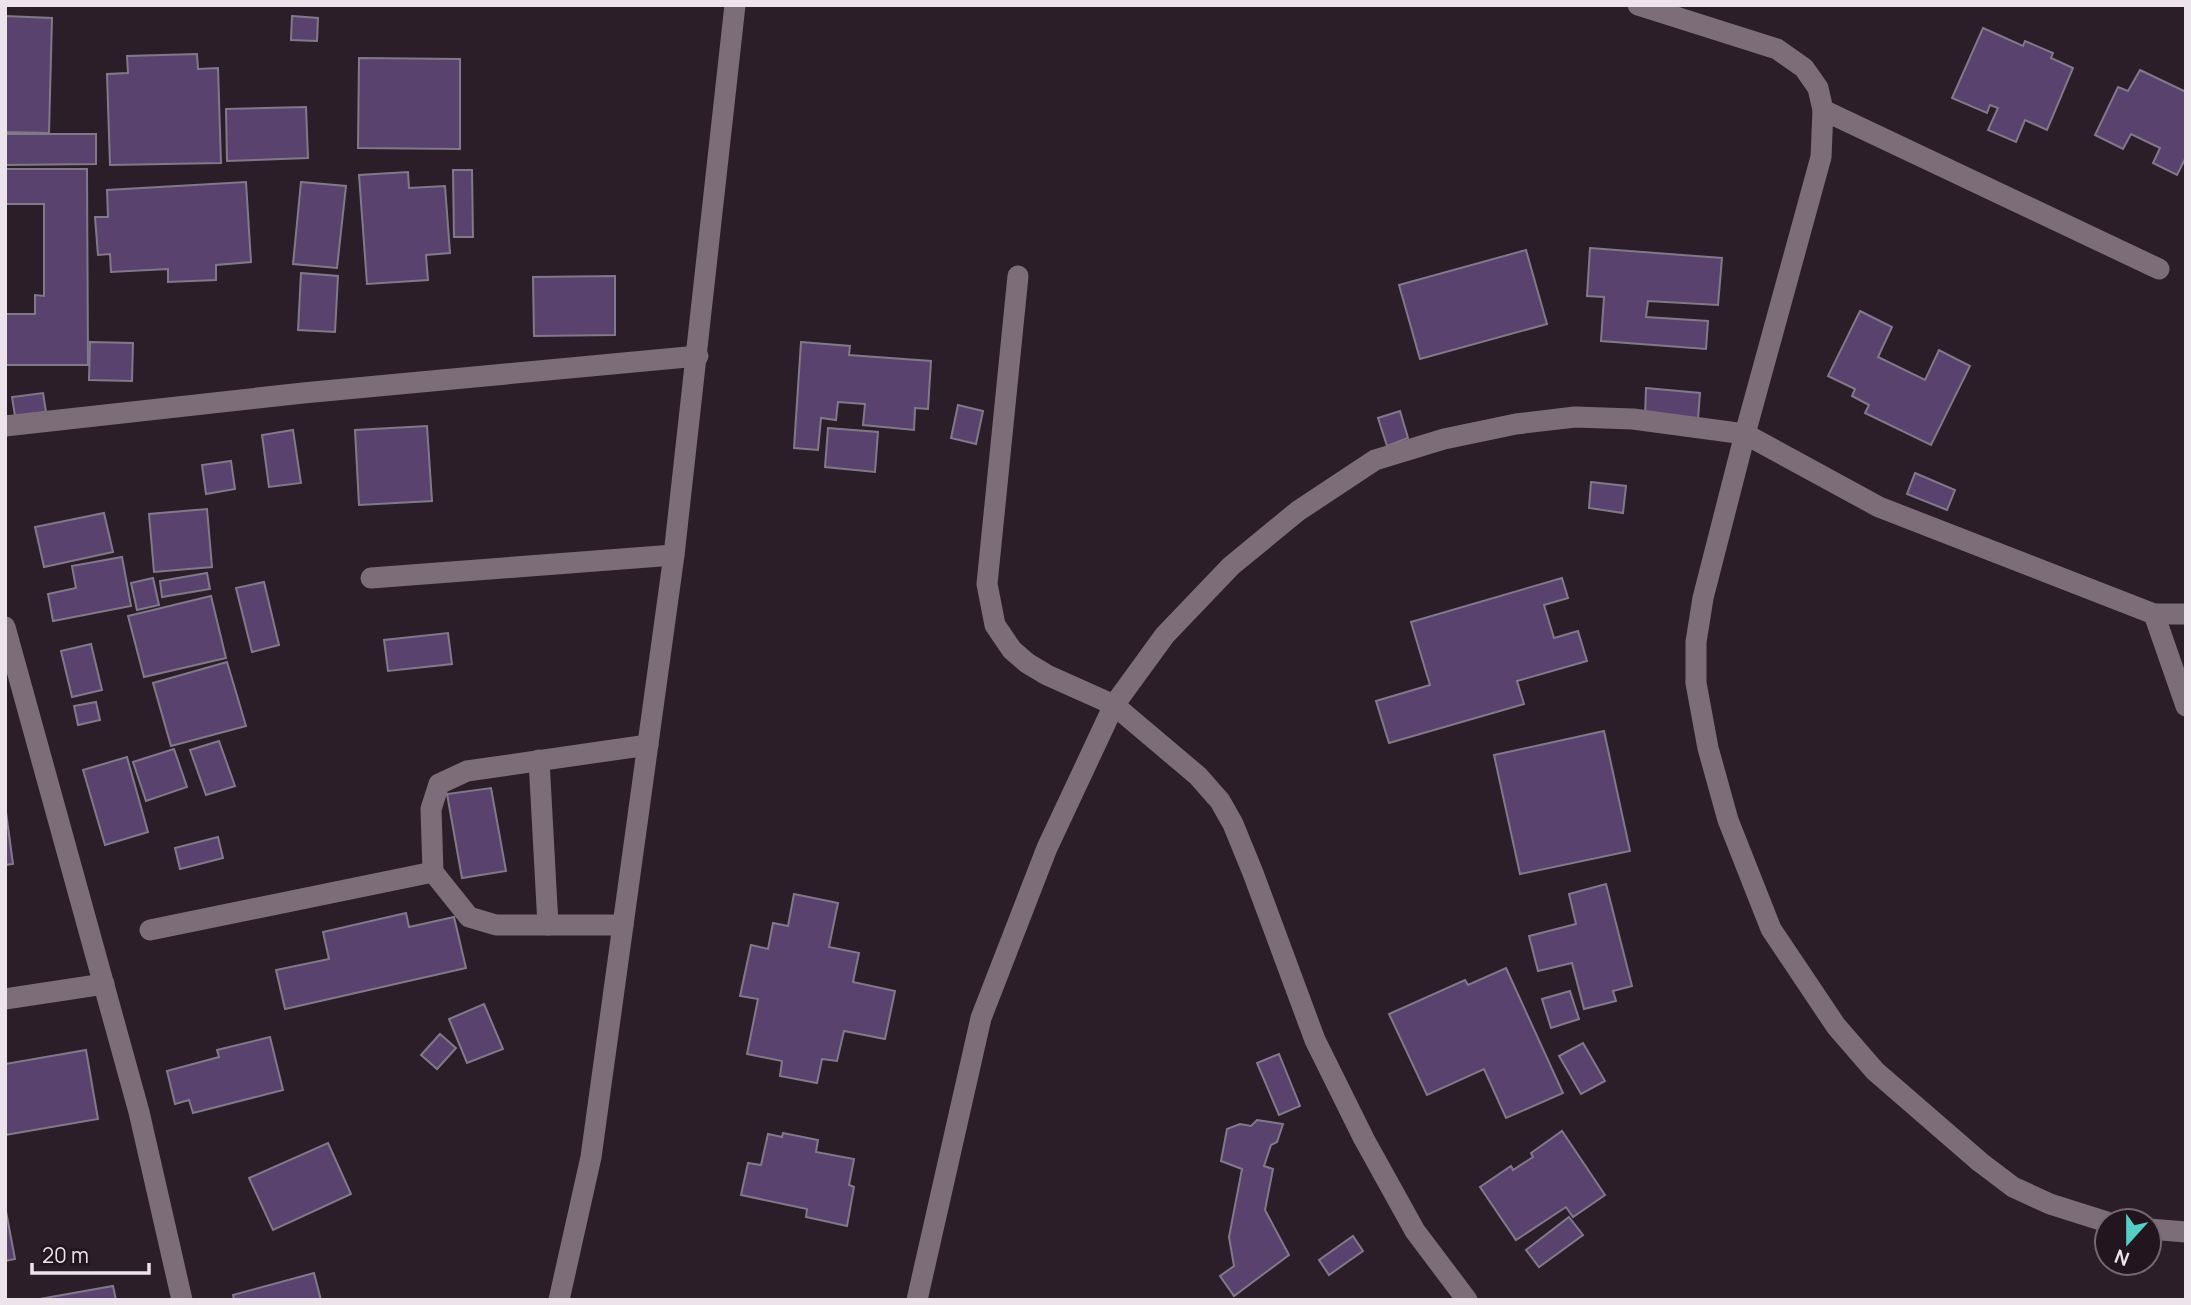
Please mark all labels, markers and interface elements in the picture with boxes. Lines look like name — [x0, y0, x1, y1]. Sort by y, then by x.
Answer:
north arrow — [2093, 1207, 2163, 1277]
scale bar — [32, 1232, 149, 1276]
text: 20 m — [42, 1241, 89, 1269]
text: N — [2111, 1243, 2133, 1272]

